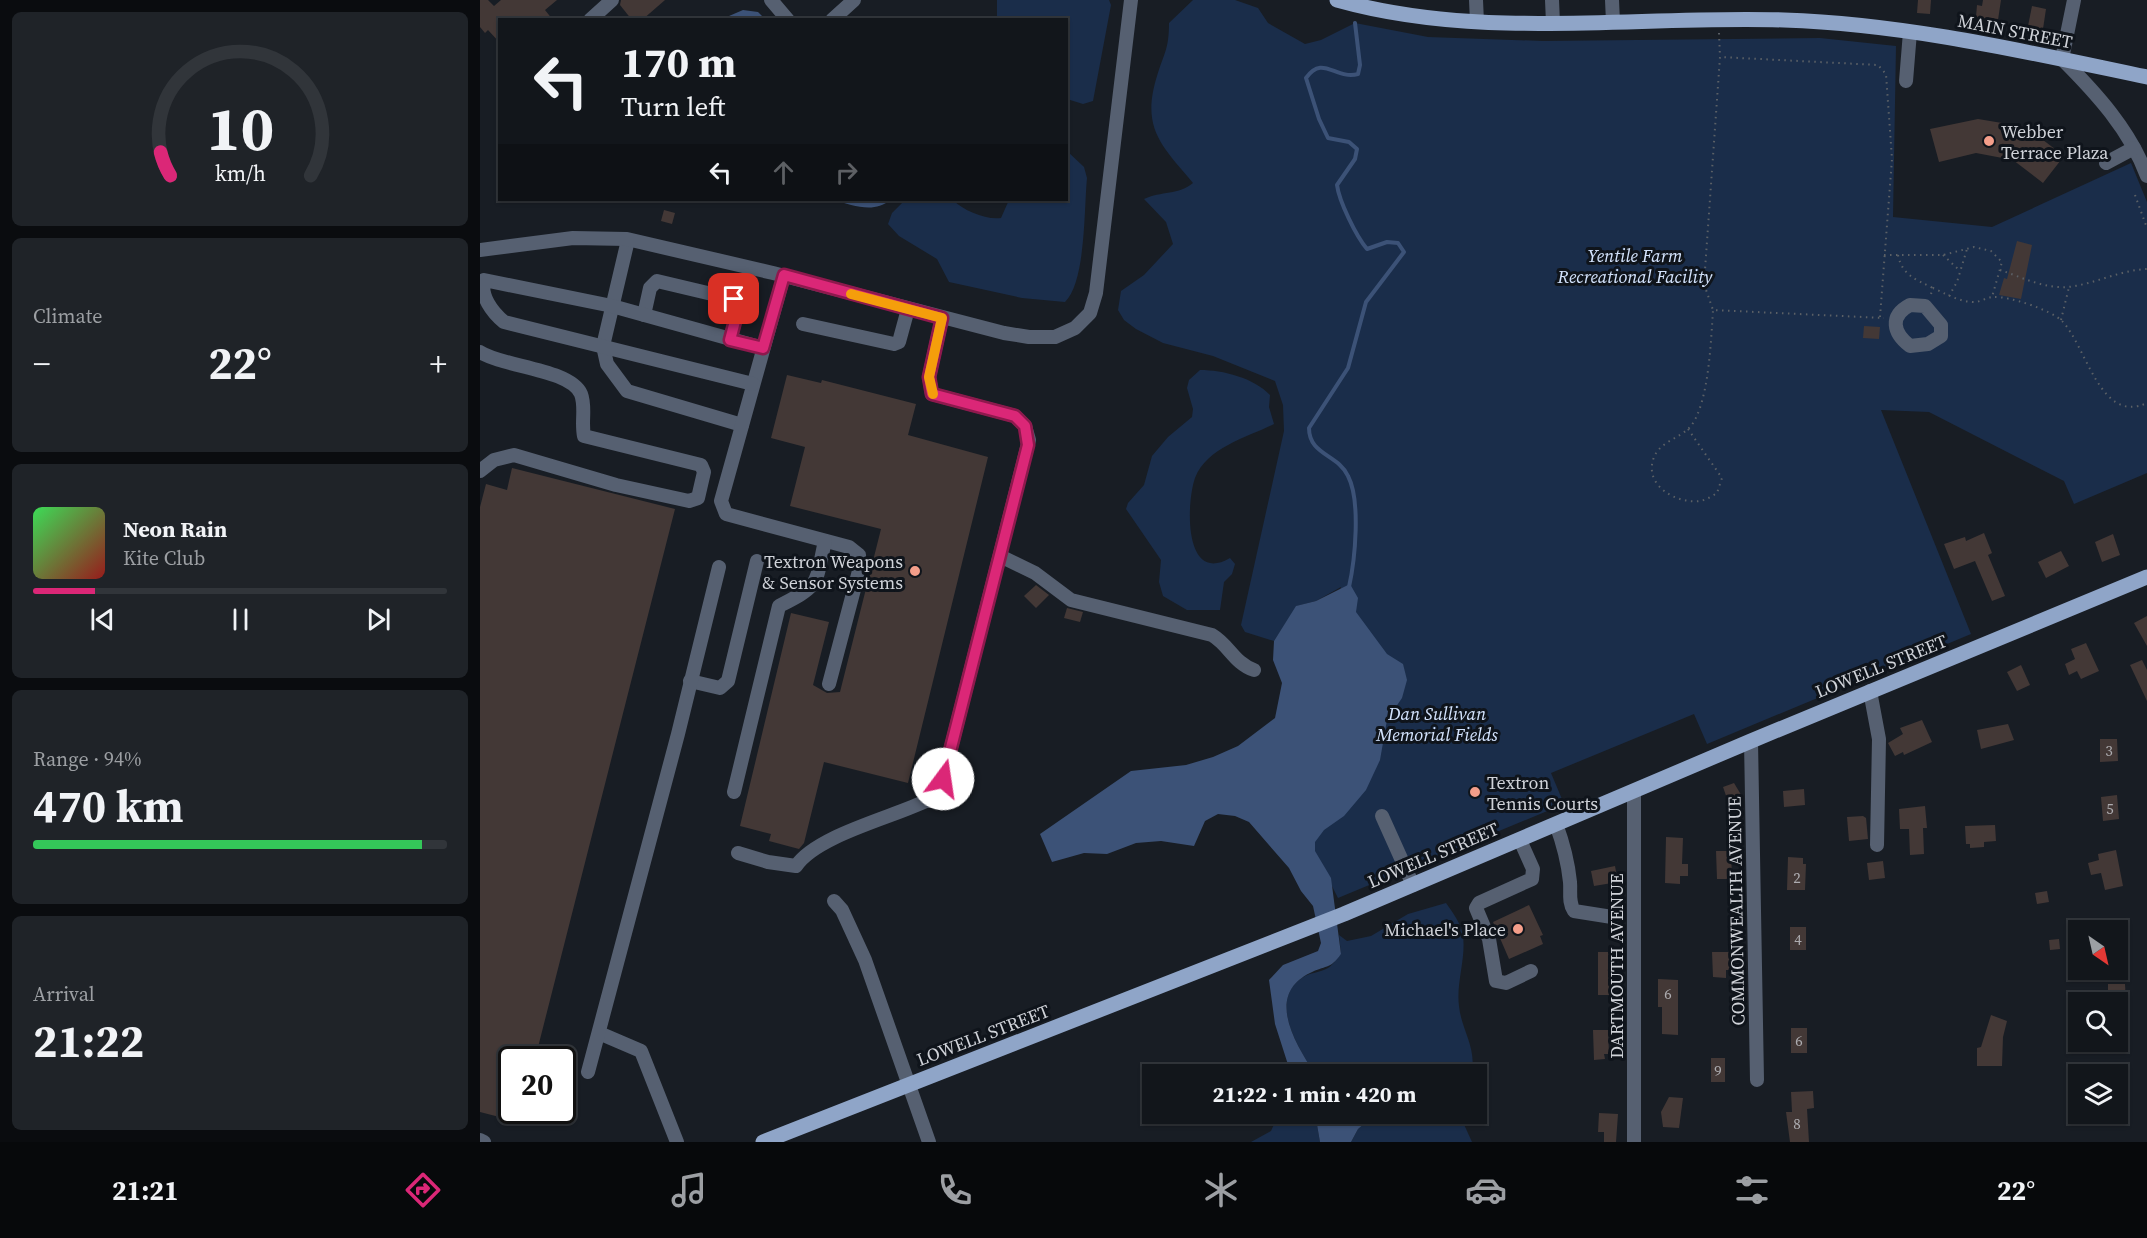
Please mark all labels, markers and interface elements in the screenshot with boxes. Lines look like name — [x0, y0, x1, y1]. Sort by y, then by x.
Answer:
street label: MAIN STREET — [1956, 8, 2075, 54]
text: 170 m — [621, 33, 736, 91]
icon: left — [522, 42, 600, 120]
text: 10 — [206, 85, 274, 171]
text: Turn left — [621, 88, 725, 125]
place label: Webber Terrace Plaza — [2001, 119, 2109, 165]
marker: Webber Terrace Plaza — [1982, 134, 1996, 148]
icon: left — [704, 156, 737, 189]
icon: ahead — [767, 156, 800, 189]
icon: right — [830, 156, 863, 189]
text: km/h — [214, 159, 266, 188]
park label: Yentile Farm Recreational Facility — [1557, 243, 1713, 289]
pin — [708, 273, 759, 324]
icon: arrive — [717, 282, 750, 315]
text: Climate — [33, 302, 102, 330]
text: 22° — [208, 332, 272, 394]
text: − — [33, 341, 51, 386]
text: + — [429, 341, 447, 386]
text: Neon Rain — [123, 514, 227, 544]
text: Kite Club — [123, 544, 205, 572]
place label: Textron Weapons & Sensor Systems — [762, 549, 903, 595]
marker: Textron Weapons & Sensor Systems — [908, 564, 922, 578]
icon: previous — [86, 603, 119, 636]
icon: pause — [224, 603, 257, 636]
icon: next — [362, 603, 395, 636]
street label: LOWELL STREET — [1811, 628, 1951, 704]
park label: Dan Sullivan Memorial Fields — [1375, 701, 1498, 747]
house number: 3 — [2105, 740, 2113, 761]
text: Range · 94% — [33, 745, 142, 773]
position arrow — [911, 747, 975, 811]
place label: Textron Tennis Courts — [1487, 770, 1598, 816]
text: 470 km — [33, 775, 184, 837]
marker: Textron Tennis Courts — [1468, 785, 1482, 799]
street label: COMMONWEALTH AVENUE — [1721, 796, 1750, 1026]
house number: 5 — [2106, 798, 2114, 819]
street label: LOWELL STREET — [1364, 816, 1503, 894]
house number: 2 — [1793, 867, 1801, 888]
street label: DARTMOUTH AVENUE — [1604, 873, 1629, 1059]
place label: Michael's Place — [1384, 917, 1506, 942]
north arrow — [2068, 920, 2128, 980]
map controls — [2068, 920, 2128, 1124]
marker: Michael's Place — [1511, 922, 1525, 936]
house number: 4 — [1794, 929, 1802, 950]
text: Arrival — [33, 980, 95, 1008]
house number: 6 — [1664, 983, 1672, 1004]
button: search — [2068, 992, 2128, 1052]
street label: LOWELL STREET — [913, 998, 1053, 1072]
text: 21:22 — [33, 1010, 144, 1072]
house number: 6 — [1795, 1030, 1803, 1051]
speed limit sign: 20 — [498, 1046, 576, 1124]
house number: 9 — [1714, 1060, 1722, 1081]
button: layers — [2068, 1064, 2128, 1124]
text: 21:22 · 1 min · 420 m — [1213, 1079, 1416, 1109]
house number: 8 — [1793, 1113, 1801, 1134]
icon: directions — [402, 1169, 444, 1211]
icon: music — [668, 1169, 710, 1211]
icon: phone — [934, 1169, 976, 1211]
icon: climate — [1200, 1169, 1242, 1211]
icon: car — [1465, 1169, 1507, 1211]
icon: filters — [1731, 1169, 1773, 1211]
text: 21:21 — [112, 1172, 179, 1209]
text: 22° — [1997, 1172, 2035, 1209]

